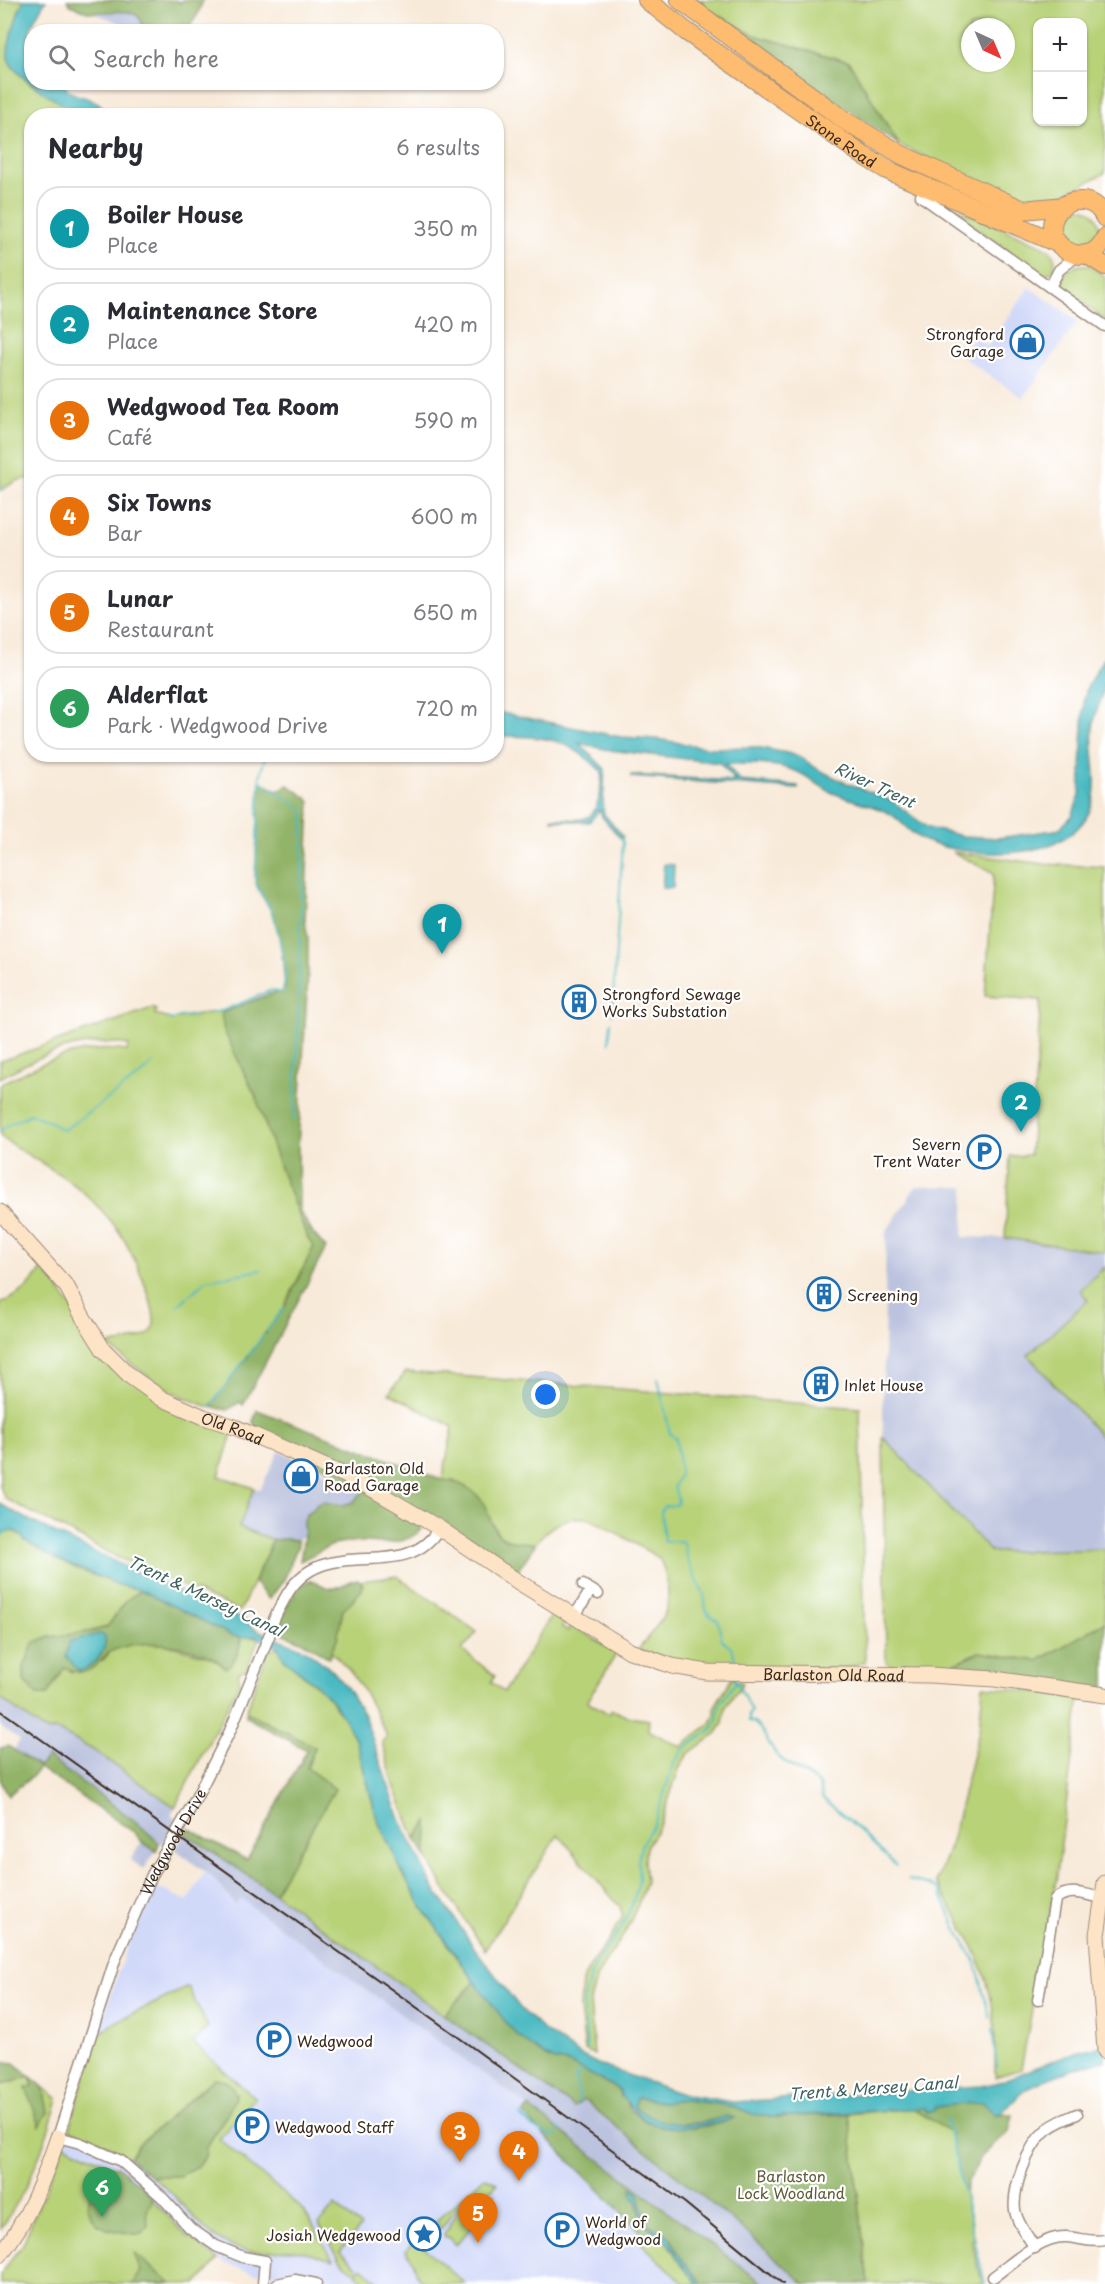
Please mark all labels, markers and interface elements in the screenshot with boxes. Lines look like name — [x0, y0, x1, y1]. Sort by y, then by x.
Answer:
north arrow — [961, 18, 1015, 72]
map controls — [1033, 18, 1087, 126]
button: + — [1033, 18, 1087, 72]
search box — [24, 24, 504, 90]
icon: search — [45, 41, 78, 74]
text: Search here — [93, 41, 219, 74]
button: − — [1033, 72, 1087, 126]
street label: Stone Road — [802, 108, 881, 173]
text: Nearby — [48, 128, 143, 167]
text: 6 results — [396, 132, 480, 162]
text: Boiler House — [107, 197, 243, 230]
text: 1 — [65, 213, 74, 243]
text: 350 m — [413, 213, 478, 243]
text: Place — [107, 230, 158, 260]
text: Maintenance Store — [107, 293, 318, 326]
text: 2 — [62, 309, 77, 339]
text: 420 m — [414, 309, 478, 339]
place label: Strongford Garage — [926, 322, 1004, 362]
shop icon: Strongford Garage — [1009, 324, 1045, 360]
text: Place — [107, 326, 158, 356]
text: Wedgwood Tea Room — [107, 389, 339, 422]
text: 3 — [63, 405, 76, 435]
text: 590 m — [414, 405, 478, 435]
text: Café — [107, 422, 152, 452]
text: Six Towns — [107, 485, 212, 518]
text: 4 — [63, 501, 76, 531]
text: 600 m — [410, 501, 478, 531]
text: Bar — [107, 518, 142, 548]
text: Lunar — [107, 581, 173, 614]
text: 5 — [63, 597, 76, 627]
text: 650 m — [413, 597, 478, 627]
text: Restaurant — [107, 614, 214, 644]
text: Alderflat — [107, 677, 208, 710]
text: 6 — [62, 693, 77, 723]
text: 720 m — [416, 693, 478, 723]
text: Park · Wedgwood Drive — [107, 710, 328, 740]
water label: River Trent — [831, 755, 921, 814]
pin: 1 — [422, 904, 462, 954]
place label: Strongford Sewage Works Substation — [602, 982, 741, 1022]
building icon: Strongford Sewage Works Substation — [561, 984, 597, 1020]
pin: 2 — [1002, 1082, 1040, 1132]
place label: Severn Trent Water — [873, 1132, 961, 1172]
parking icon: Severn Trent Water — [966, 1134, 1002, 1170]
building icon: Screening — [806, 1276, 842, 1312]
place label: Screening — [847, 1283, 918, 1306]
building icon: Inlet House — [803, 1366, 839, 1402]
place label: Inlet House — [844, 1373, 924, 1396]
your location — [531, 1380, 560, 1409]
street label: Old Road — [198, 1405, 268, 1450]
place label: Barlaston Old Road Garage — [324, 1456, 424, 1496]
shop icon: Barlaston Old Road Garage — [283, 1458, 319, 1494]
water label: Trent & Mersey Canal — [124, 1548, 290, 1643]
street label: Barlaston Old Road — [763, 1661, 905, 1686]
street label: Wedgwood Drive — [133, 1784, 211, 1898]
parking icon: Wedgwood — [256, 2022, 292, 2058]
place label: Wedgwood — [297, 2029, 373, 2052]
water label: Trent & Mersey Canal — [788, 2069, 961, 2105]
parking icon: Wedgwood Staff — [234, 2108, 270, 2144]
pin: 3 — [440, 2112, 480, 2162]
place label: Wedgwood Staff — [275, 2115, 394, 2138]
pin: 4 — [500, 2132, 538, 2181]
park label: Barlaston Lock Woodland — [737, 2164, 845, 2204]
pin: 6 — [82, 2168, 122, 2217]
pin: 5 — [458, 2194, 498, 2243]
place label: World of Wedgwood — [585, 2210, 661, 2250]
parking icon: World of Wedgwood — [544, 2212, 580, 2248]
place icon: Josiah Wedgewood — [406, 2216, 442, 2252]
place label: Josiah Wedgewood — [266, 2223, 401, 2246]

